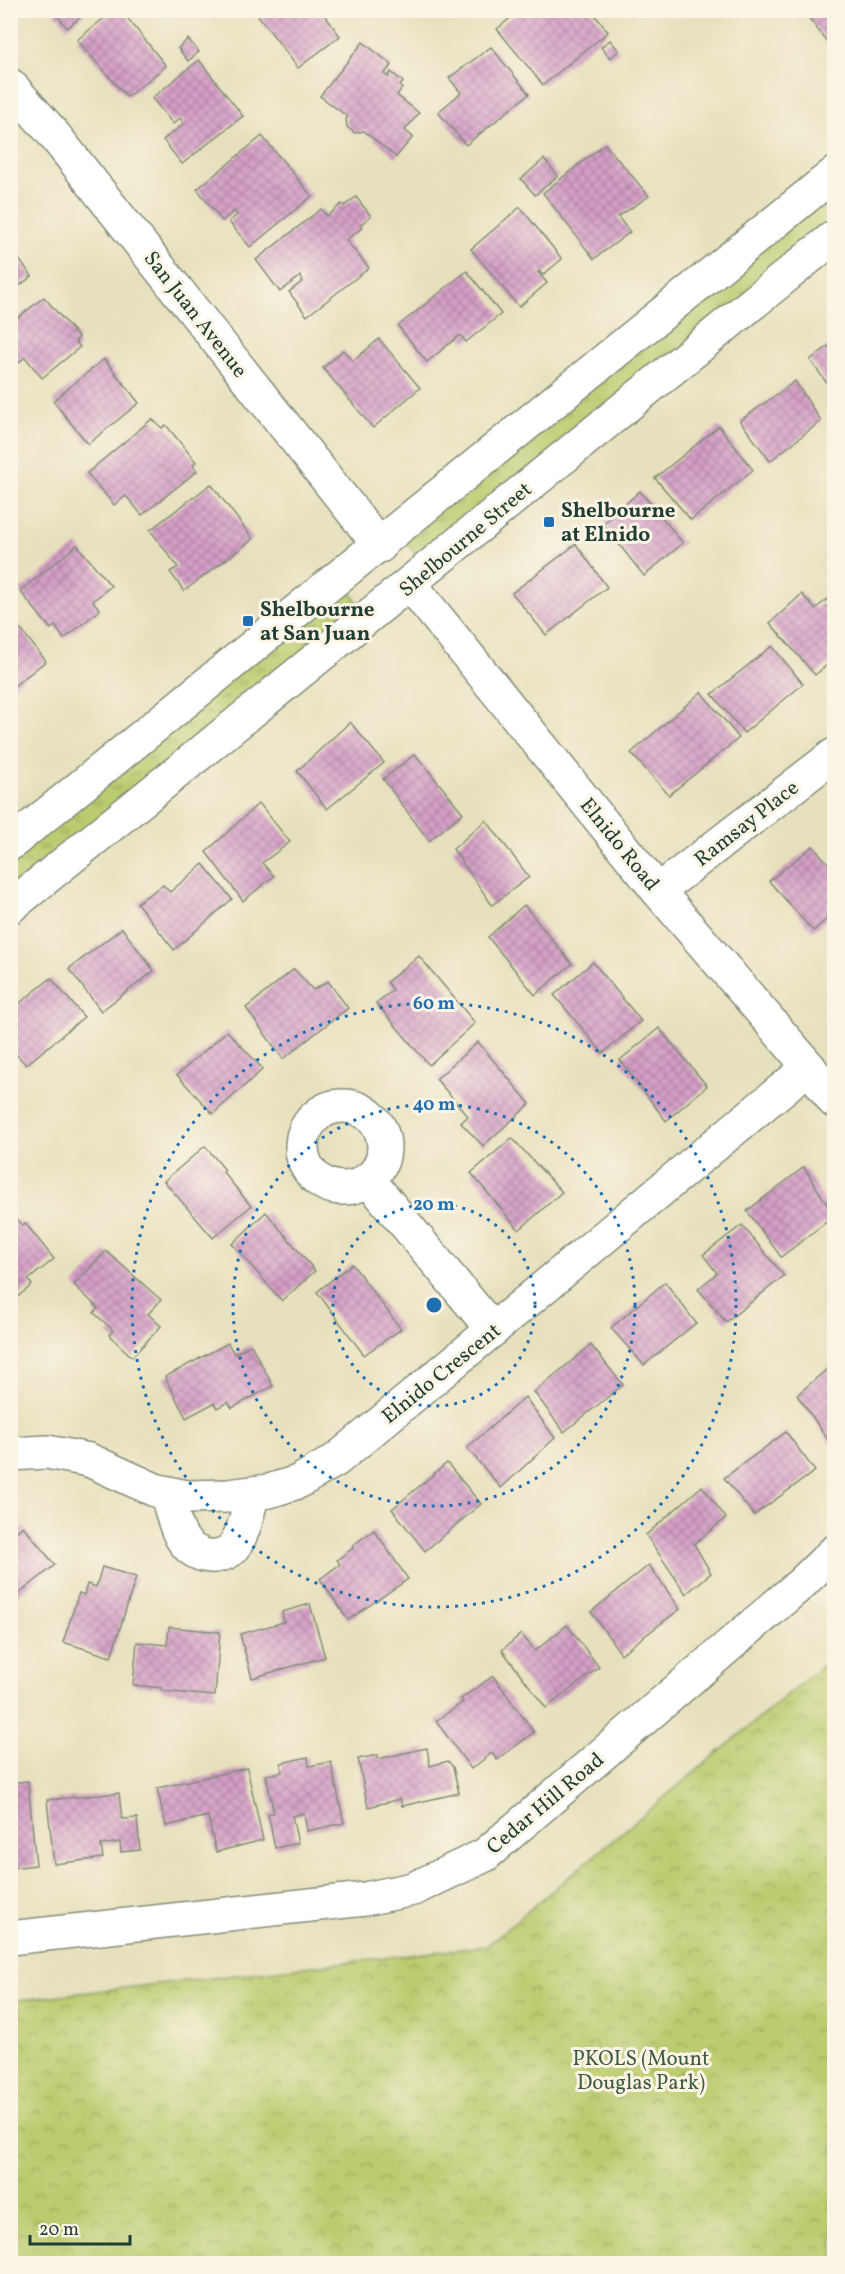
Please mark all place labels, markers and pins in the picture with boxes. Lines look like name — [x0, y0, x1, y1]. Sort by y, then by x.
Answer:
place label: Shelbourne at Elnido — [561, 497, 676, 550]
marker: Shelbourne at Elnido — [542, 515, 556, 529]
place label: Shelbourne at San Juan — [260, 596, 375, 649]
marker: Shelbourne at San Juan — [241, 614, 255, 628]
centre of rings — [424, 1295, 444, 1315]

